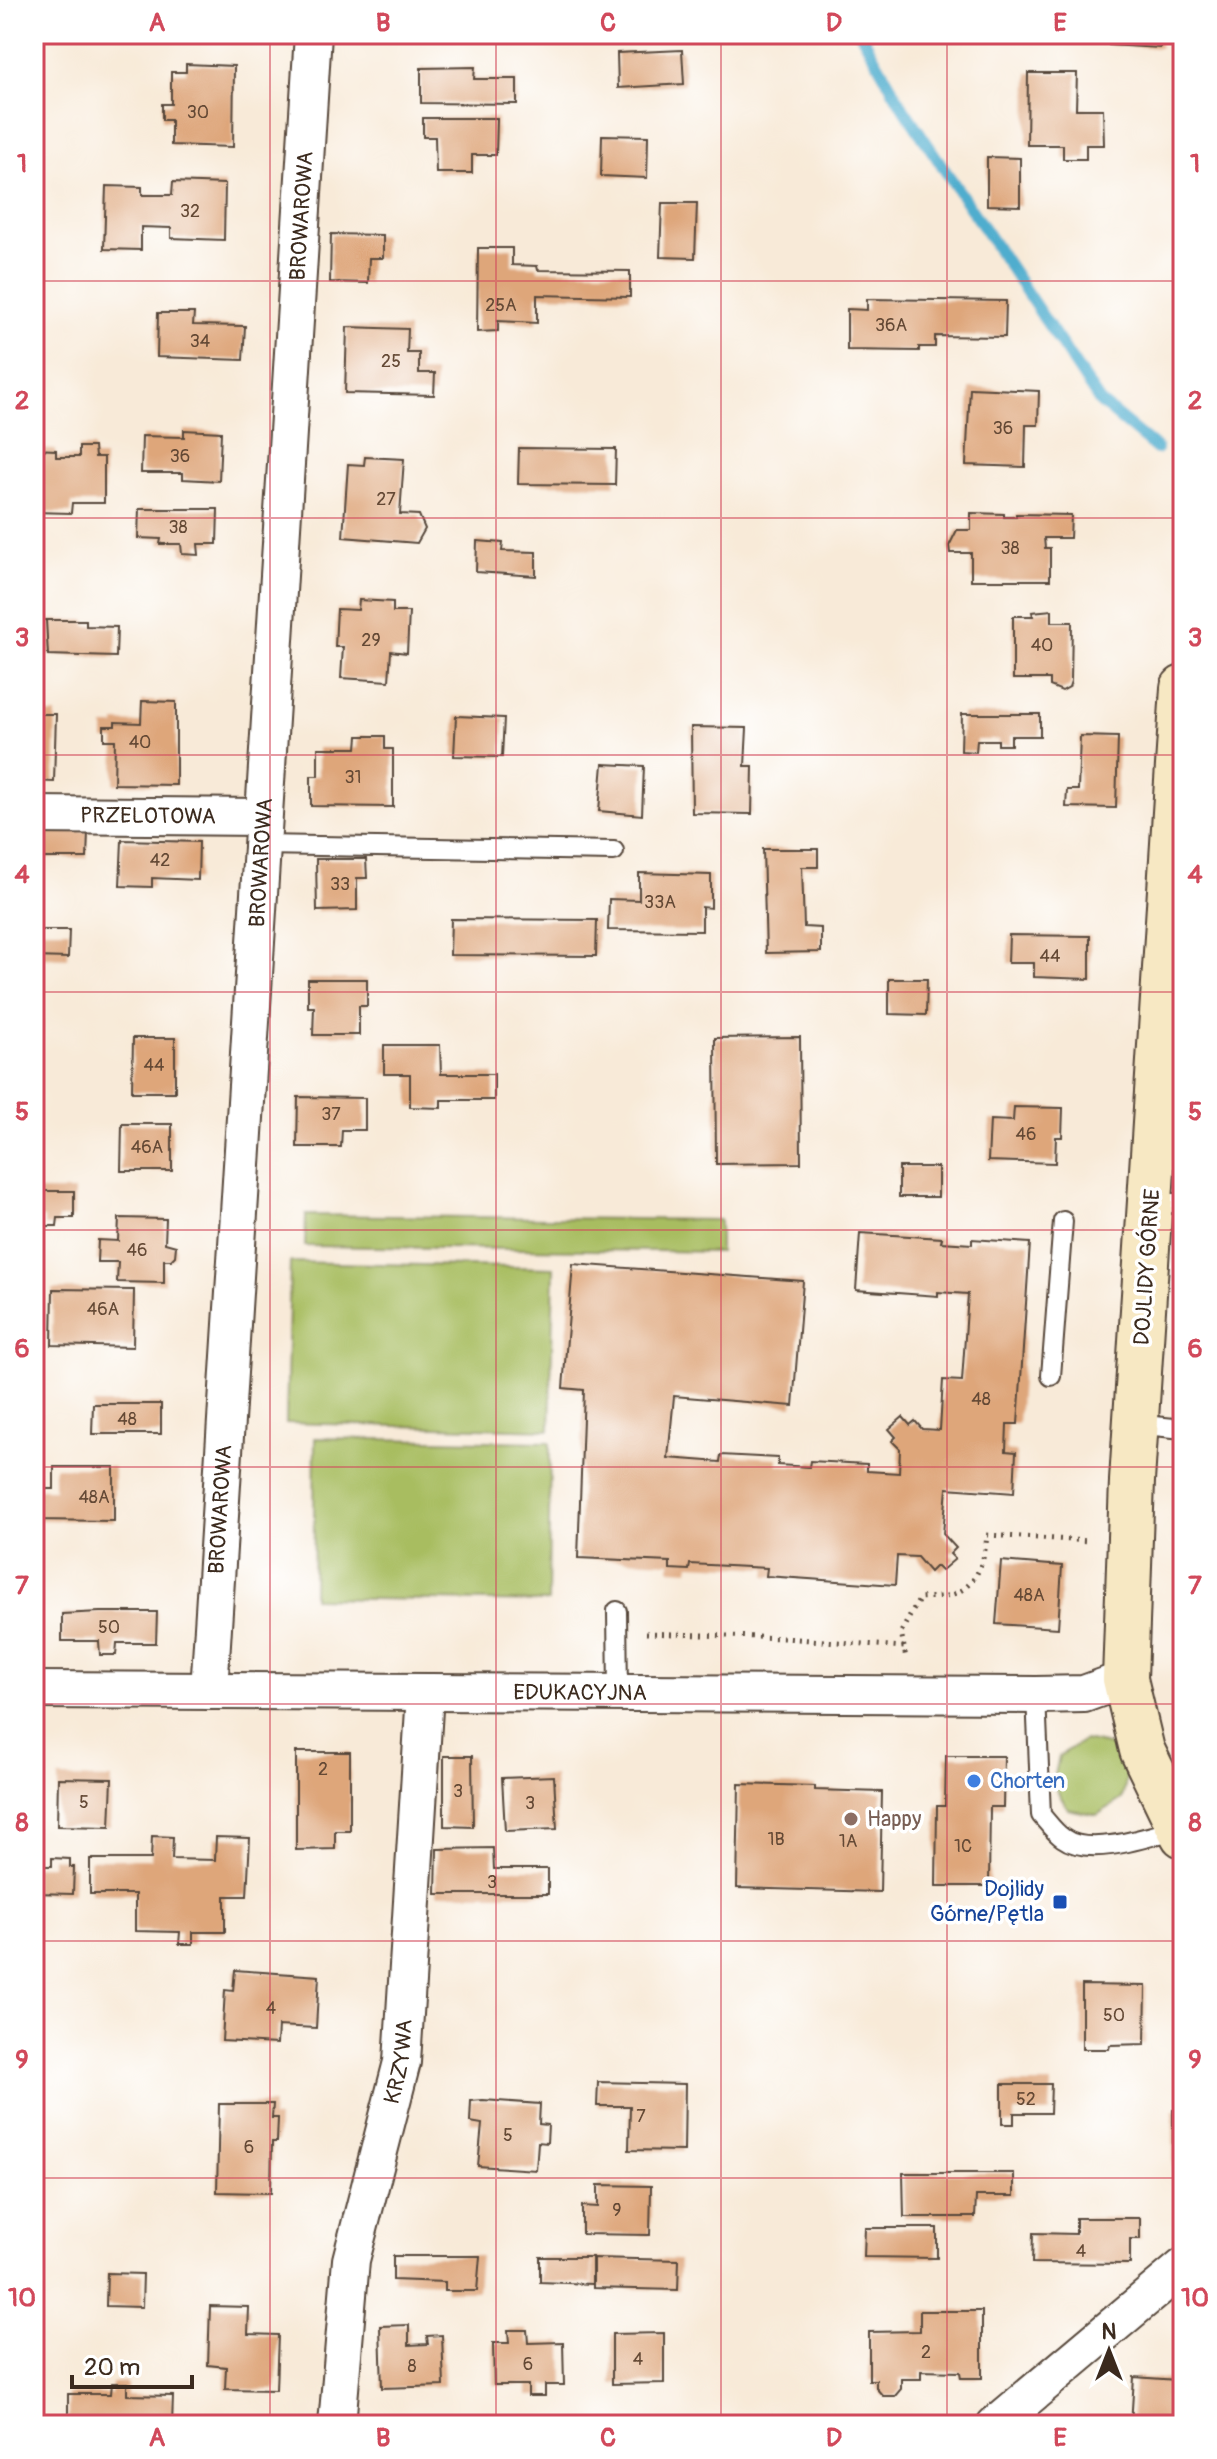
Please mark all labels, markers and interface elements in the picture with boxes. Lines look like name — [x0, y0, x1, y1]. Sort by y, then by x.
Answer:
text: A — [149, 7, 166, 39]
text: B — [376, 7, 390, 39]
text: C — [600, 7, 616, 39]
text: D — [826, 7, 842, 39]
text: E — [1053, 7, 1067, 39]
house number: 30 — [187, 101, 209, 124]
text: 1 — [17, 148, 27, 180]
text: 1 — [1190, 148, 1200, 180]
street label: BROWAROWA — [284, 150, 320, 281]
house number: 32 — [180, 200, 200, 223]
house number: 25A — [485, 294, 517, 317]
house number: 36A — [875, 314, 907, 337]
house number: 34 — [190, 330, 211, 353]
house number: 25 — [381, 350, 401, 373]
text: 2 — [15, 385, 29, 417]
text: 2 — [1188, 385, 1202, 417]
house number: 36 — [993, 417, 1013, 440]
house number: 36 — [170, 445, 190, 468]
house number: 27 — [376, 488, 396, 511]
house number: 38 — [168, 516, 188, 539]
house number: 38 — [1000, 537, 1020, 560]
text: 3 — [15, 622, 29, 654]
text: 3 — [1188, 622, 1202, 654]
house number: 29 — [361, 629, 381, 652]
house number: 40 — [1031, 634, 1053, 657]
house number: 40 — [129, 731, 151, 754]
house number: 31 — [344, 766, 362, 789]
street label: BROWAROWA — [243, 797, 279, 928]
street label: PRZELOTOWA — [80, 801, 216, 831]
house number: 42 — [150, 849, 170, 872]
text: 4 — [14, 859, 30, 891]
text: 4 — [1187, 859, 1203, 891]
house number: 33 — [330, 873, 350, 896]
house number: 33A — [644, 891, 676, 914]
house number: 44 — [1040, 945, 1061, 968]
house number: 44 — [144, 1054, 165, 1077]
text: 5 — [15, 1096, 29, 1128]
text: 5 — [1188, 1096, 1202, 1128]
house number: 37 — [321, 1103, 341, 1126]
house number: 46 — [1016, 1123, 1036, 1146]
house number: 46A — [131, 1136, 164, 1159]
street label: DOJLIDY GÓRNE — [1128, 1188, 1166, 1346]
house number: 46 — [127, 1239, 147, 1262]
house number: 46A — [87, 1298, 120, 1321]
text: 6 — [14, 1333, 30, 1365]
text: 6 — [1187, 1333, 1203, 1365]
house number: 48 — [971, 1388, 991, 1411]
house number: 48 — [117, 1408, 137, 1431]
street label: BROWAROWA — [202, 1444, 238, 1575]
house number: 48A — [78, 1486, 110, 1509]
text: 7 — [15, 1570, 29, 1602]
text: 7 — [1188, 1570, 1202, 1602]
house number: 48A — [1013, 1584, 1045, 1607]
house number: 50 — [98, 1616, 120, 1639]
street label: EDUKACYJNA — [513, 1678, 647, 1707]
house number: 2 — [318, 1758, 328, 1781]
place label: Chorten — [990, 1767, 1065, 1795]
marker: Chorten — [965, 1772, 983, 1790]
house number: 3 — [453, 1780, 463, 1803]
house number: 5 — [79, 1791, 89, 1814]
house number: 3 — [525, 1792, 535, 1815]
place label: Happy — [867, 1805, 921, 1833]
text: 8 — [15, 1807, 29, 1839]
text: 8 — [1188, 1807, 1202, 1839]
marker: Happy — [842, 1810, 860, 1828]
house number: 1B — [767, 1828, 785, 1851]
house number: 1A — [839, 1830, 858, 1853]
house number: 1C — [954, 1835, 972, 1858]
house number: 3 — [487, 1871, 497, 1894]
place label: Dojlidy Górne/Pętla — [930, 1875, 1044, 1928]
marker: Dojlidy Górne/Pętla — [1051, 1893, 1069, 1911]
house number: 4 — [266, 1997, 277, 2020]
house number: 50 — [1103, 2004, 1125, 2027]
street label: KRZYWA — [378, 2018, 419, 2107]
text: 9 — [15, 2044, 29, 2076]
text: 9 — [1188, 2044, 1202, 2076]
house number: 52 — [1016, 2088, 1036, 2111]
house number: 7 — [636, 2105, 646, 2128]
house number: 5 — [503, 2124, 513, 2147]
house number: 6 — [244, 2136, 254, 2159]
house number: 9 — [612, 2199, 622, 2222]
house number: 4 — [1076, 2240, 1087, 2263]
text: 10 — [8, 2282, 36, 2314]
text: 10 — [1181, 2282, 1209, 2314]
north arrow — [1069, 2311, 1149, 2391]
text: N — [1102, 2318, 1117, 2346]
scale bar — [72, 2339, 192, 2389]
house number: 2 — [921, 2341, 931, 2364]
house number: 4 — [633, 2348, 644, 2371]
text: 20 m — [84, 2353, 140, 2382]
house number: 6 — [523, 2353, 533, 2376]
house number: 8 — [407, 2355, 417, 2378]
text: A — [149, 2422, 166, 2454]
text: B — [376, 2422, 390, 2454]
text: C — [600, 2422, 616, 2454]
text: D — [826, 2422, 842, 2454]
text: E — [1053, 2422, 1067, 2454]

